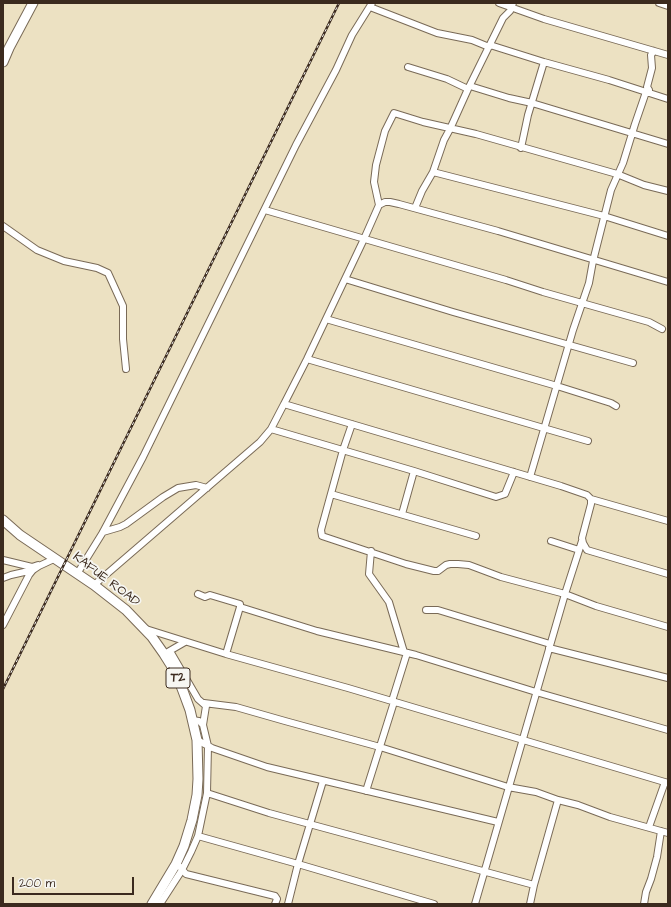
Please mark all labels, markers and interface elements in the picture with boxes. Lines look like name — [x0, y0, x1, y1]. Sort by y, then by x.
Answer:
street label: KAFUE ROAD — [69, 550, 143, 610]
road number: T2 — [166, 668, 190, 688]
scale bar — [14, 869, 136, 895]
text: 200 m — [19, 875, 55, 892]

